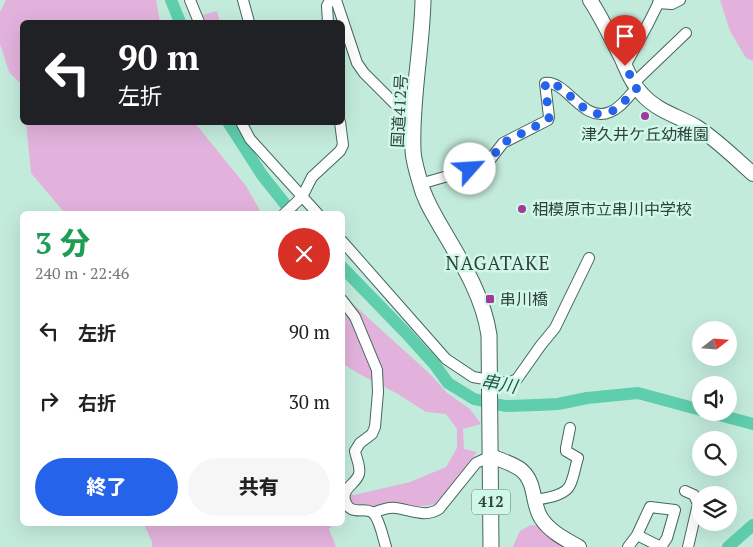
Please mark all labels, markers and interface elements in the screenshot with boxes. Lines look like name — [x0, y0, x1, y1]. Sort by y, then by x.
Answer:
pin — [604, 15, 646, 66]
icon: arrive — [611, 22, 639, 50]
text: 90 m — [118, 34, 199, 80]
icon: left — [35, 40, 100, 105]
street label: 国道412号 — [386, 74, 412, 148]
text: 左折 — [118, 81, 162, 110]
marker: 津久井ケ丘幼稚園 — [639, 110, 651, 122]
place label: 津久井ケ丘幼稚園 — [581, 123, 709, 145]
position arrow — [443, 142, 495, 194]
place label: 相模原市立串川中学校 — [532, 198, 692, 220]
marker: 相模原市立串川中学校 — [516, 203, 528, 215]
text: 3 分 — [35, 223, 90, 263]
button: close — [278, 228, 330, 280]
district label: NAGATAKE — [446, 250, 550, 275]
text: 240 m · 22:46 — [35, 262, 129, 284]
place label: 串川橋 — [500, 288, 548, 310]
marker: 串川橋 — [484, 293, 496, 305]
icon: left — [35, 317, 63, 345]
text: 90 m — [289, 319, 330, 344]
text: 左折 — [78, 320, 116, 345]
north arrow — [692, 321, 738, 366]
map controls — [692, 321, 737, 531]
water label: 串川 — [479, 368, 521, 398]
button: sound — [692, 376, 737, 421]
icon: right — [35, 387, 63, 415]
text: 30 m — [289, 389, 330, 414]
text: 右折 — [78, 390, 116, 415]
button: search — [692, 431, 737, 476]
button: 終了 — [35, 458, 178, 516]
button: 共有 — [188, 458, 330, 516]
button: layers — [692, 486, 737, 531]
road number: 412 — [472, 490, 510, 514]

